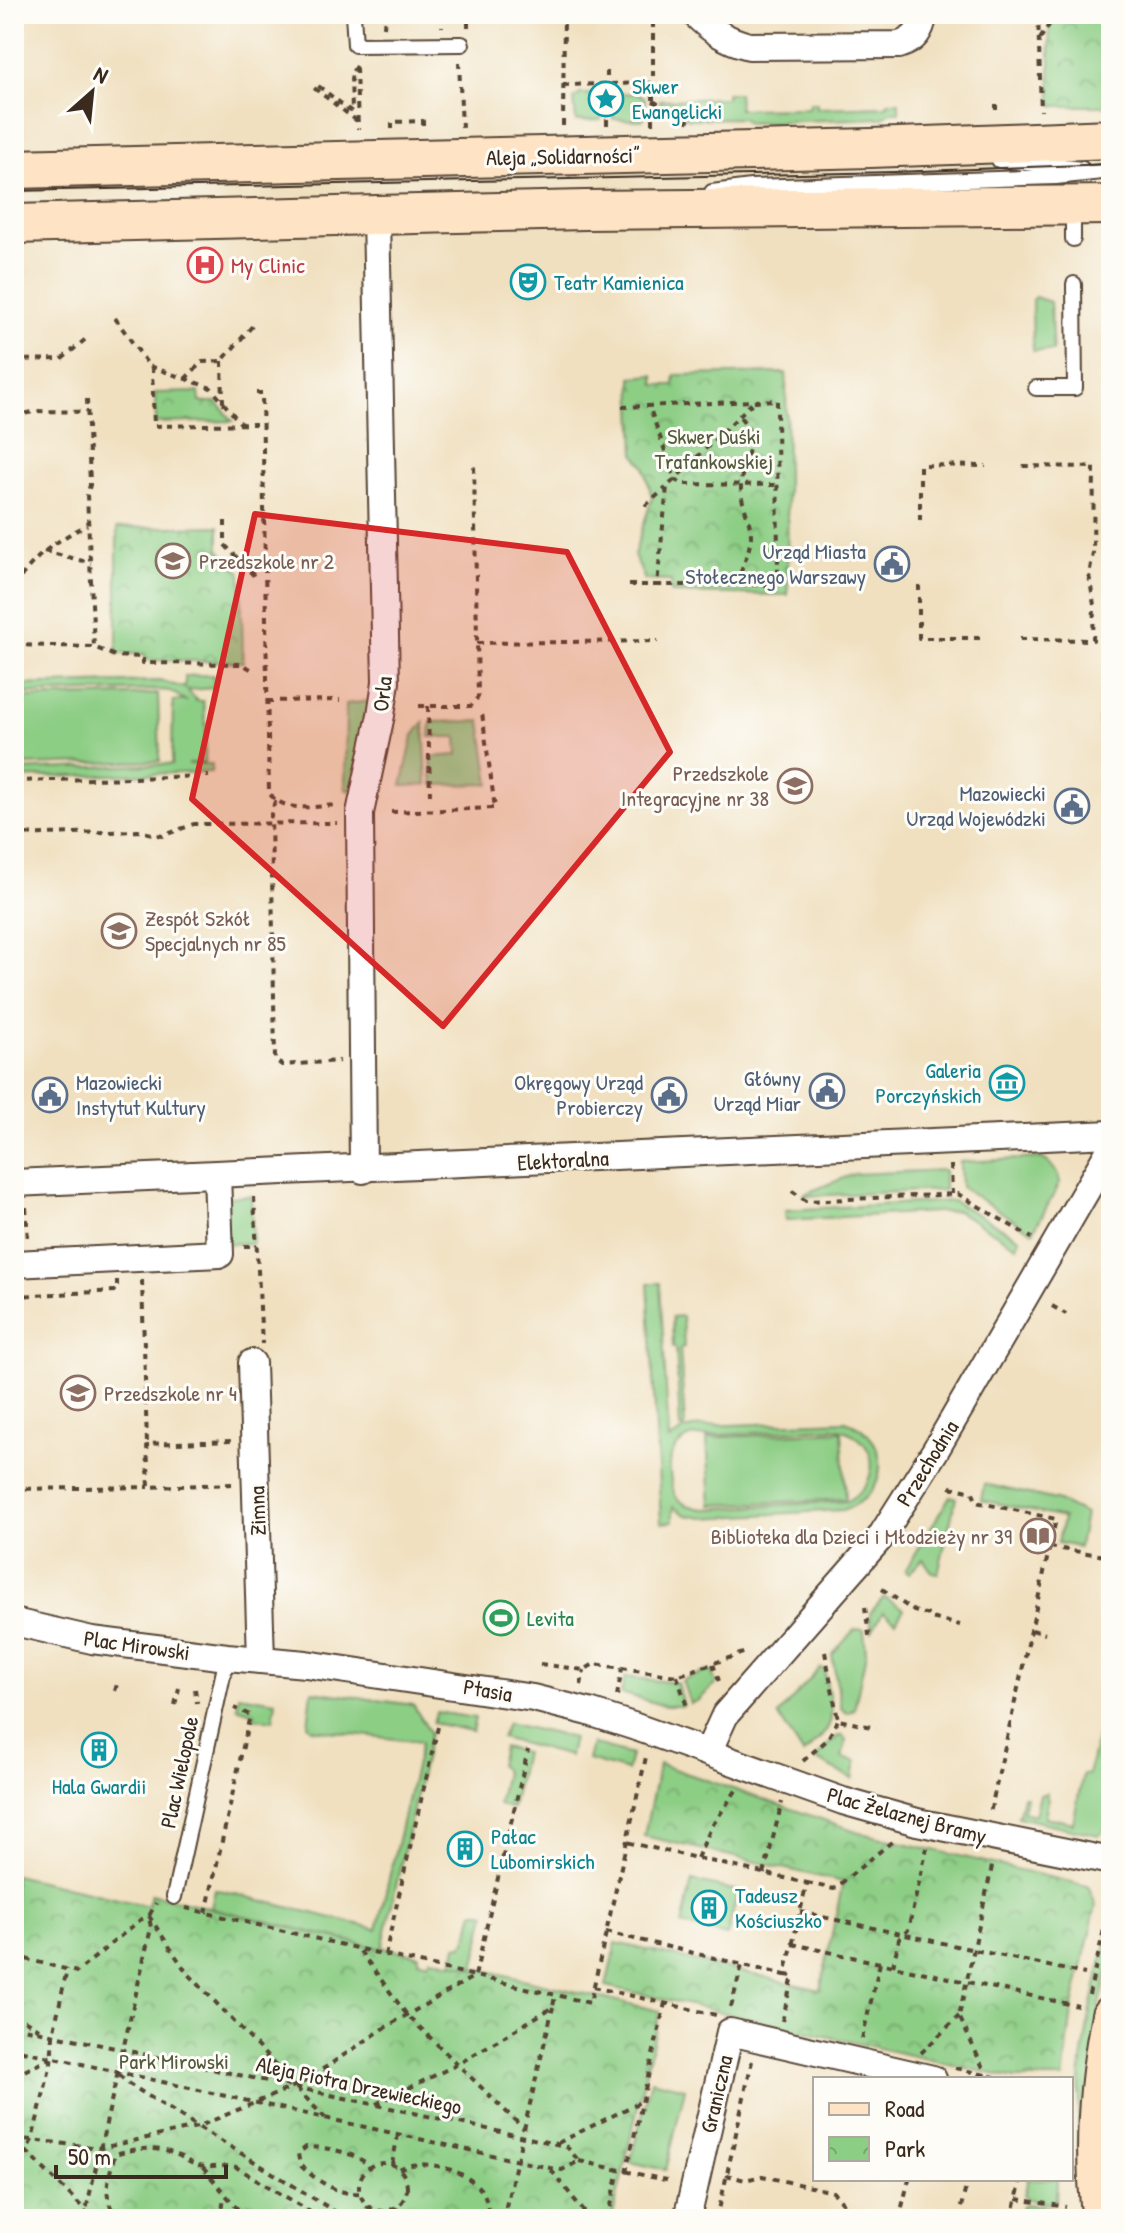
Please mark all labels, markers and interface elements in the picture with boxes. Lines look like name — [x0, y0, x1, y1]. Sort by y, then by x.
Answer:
north arrow — [52, 52, 132, 132]
text: N — [89, 58, 113, 90]
place label: Skwer Ewangelicki — [632, 71, 722, 126]
place icon: Skwer Ewangelicki — [587, 80, 625, 118]
street label: Aleja „Solidarności” — [486, 140, 640, 172]
hospital icon: My Clinic — [186, 246, 224, 284]
place label: My Clinic — [231, 250, 305, 280]
theatre icon: Teatr Kamienica — [509, 263, 547, 301]
place label: Teatr Kamienica — [554, 267, 684, 297]
park label: Skwer Duśki Trafankowskiej — [655, 421, 773, 476]
place label: Urząd Miasta Stołecznego Warszawy — [685, 536, 866, 591]
school or university icon: Przedszkole nr 2 — [154, 542, 192, 580]
public building icon: Urząd Miasta Stołecznego Warszawy — [873, 545, 911, 583]
place label: Przedszkole nr 2 — [199, 546, 335, 576]
street label: Orla — [365, 675, 399, 713]
place label: Przedszkole Integracyjne nr 38 — [621, 758, 769, 813]
school or university icon: Przedszkole Integracyjne nr 38 — [776, 767, 814, 805]
place label: Mazowiecki Urząd Wojewódzki — [906, 778, 1046, 833]
public building icon: Mazowiecki Urząd Wojewódzki — [1053, 787, 1091, 825]
place label: Zespół Szkół Specjalnych nr 85 — [145, 903, 286, 958]
school or university icon: Zespół Szkół Specjalnych nr 85 — [100, 912, 138, 950]
place label: Galeria Porczyńskich — [876, 1055, 981, 1110]
place label: Główny Urząd Miar — [714, 1063, 802, 1118]
museum icon: Galeria Porczyńskich — [988, 1064, 1026, 1102]
place label: Mazowiecki Instytut Kultury — [76, 1067, 206, 1122]
place label: Okręgowy Urząd Probierczy — [514, 1067, 643, 1122]
public building icon: Główny Urząd Miar — [808, 1072, 846, 1110]
public building icon: Mazowiecki Instytut Kultury — [31, 1076, 69, 1114]
public building icon: Okręgowy Urząd Probierczy — [650, 1076, 688, 1114]
street label: Elektoralna — [517, 1143, 610, 1177]
school or university icon: Przedszkole nr 4 — [59, 1374, 97, 1412]
place label: Przedszkole nr 4 — [104, 1378, 237, 1408]
street label: Przechodnia — [889, 1414, 965, 1512]
street label: Zimna — [241, 1485, 273, 1536]
library icon: Biblioteka dla Dzieci i Młodzieży nr 39 — [1019, 1517, 1057, 1555]
place label: Biblioteka dla Dzieci i Młodzieży nr 39 — [711, 1521, 1012, 1551]
sports icon: Levita — [482, 1599, 520, 1637]
place label: Levita — [527, 1603, 574, 1633]
street label: Plac Mirowski — [82, 1623, 192, 1667]
street label: Ptasia — [461, 1671, 515, 1709]
street label: Plac Wielopole — [153, 1713, 206, 1831]
building icon: Hala Gwardii — [80, 1731, 118, 1769]
place label: Hala Gwardii — [52, 1771, 146, 1801]
street label: Plac Żelaznej Bramy — [824, 1779, 990, 1851]
place label: Pałac Lubomirskich — [491, 1821, 595, 1876]
building icon: Pałac Lubomirskich — [446, 1830, 484, 1868]
place label: Tadeusz Kościuszko — [735, 1880, 822, 1935]
building icon: Tadeusz Kościuszko — [690, 1889, 728, 1927]
park label: Park Mirowski — [119, 2046, 229, 2076]
street label: Aleja Piotra Drzewieckiego — [254, 2049, 465, 2121]
street label: Graniczna — [692, 2052, 740, 2136]
legend — [813, 2077, 1073, 2181]
text: Road — [885, 2092, 924, 2124]
scale bar — [56, 2129, 226, 2179]
text: Park — [885, 2132, 925, 2164]
text: 50 m — [68, 2140, 111, 2172]

